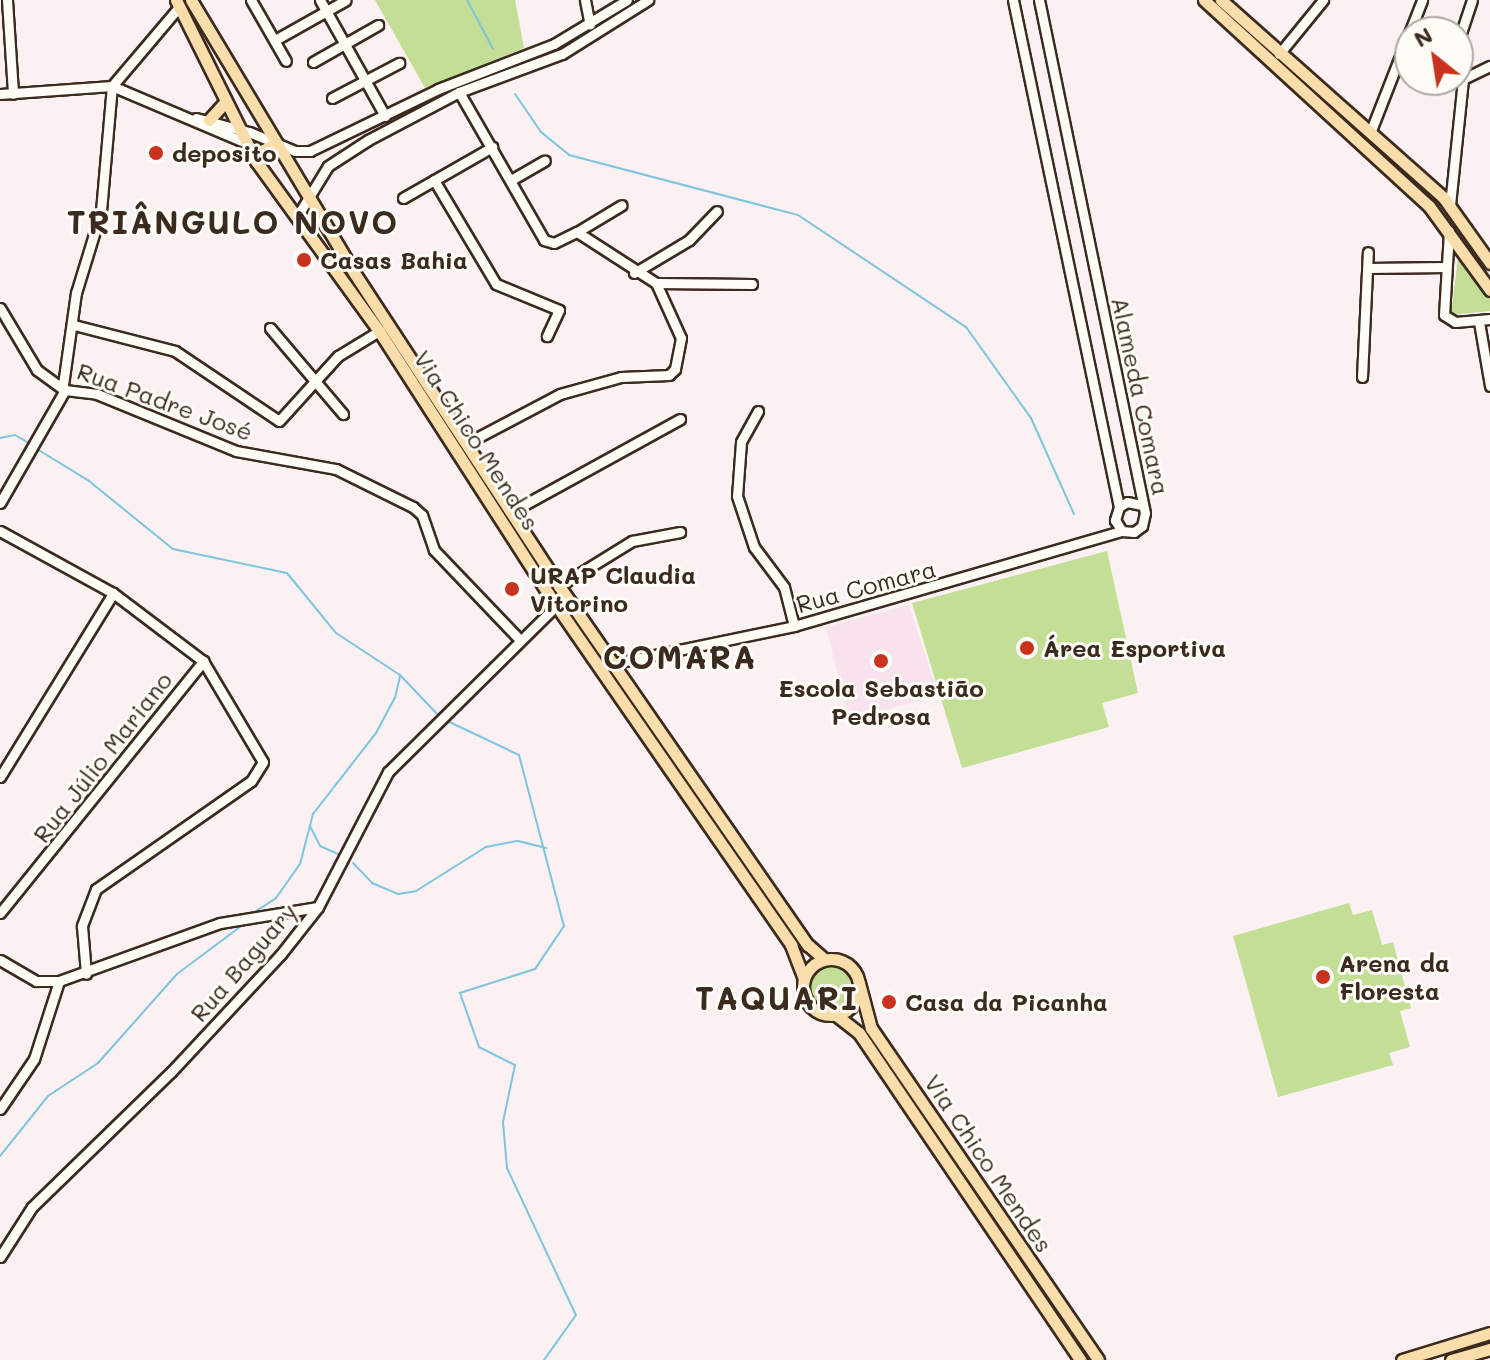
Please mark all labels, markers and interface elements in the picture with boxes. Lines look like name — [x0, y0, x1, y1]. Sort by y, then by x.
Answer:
north arrow — [1394, 16, 1474, 96]
text: N — [1408, 20, 1437, 53]
place label: deposito — [172, 139, 277, 167]
marker: deposito — [147, 144, 165, 162]
district label: TRIÂNGULO NOVO — [67, 202, 399, 240]
place label: Casas Bahia — [320, 246, 468, 274]
marker: Casas Bahia — [295, 251, 313, 269]
street label: Alameda Comara — [1106, 294, 1176, 498]
street label: Via Chico Mendes — [408, 345, 546, 535]
street label: Rua Padre José — [73, 356, 257, 446]
street label: Rua Comara — [793, 554, 939, 618]
place label: URAP Claudia Vitorino — [530, 561, 696, 617]
marker: URAP Claudia Vitorino — [501, 578, 523, 600]
place label: Área Esportiva — [1043, 634, 1226, 662]
district label: COMARA — [603, 637, 757, 675]
marker: Área Esportiva — [1018, 639, 1036, 657]
marker: Escola Sebastião Pedrosa — [872, 652, 890, 670]
street label: Rua Júlio Mariano — [26, 666, 178, 848]
place label: Escola Sebastião Pedrosa — [778, 674, 984, 730]
street label: Rua Baguary — [184, 897, 302, 1027]
place label: Arena da Floresta — [1339, 949, 1450, 1005]
marker: Arena da Floresta — [1314, 968, 1332, 986]
district label: TAQUARI — [695, 978, 859, 1016]
place label: Casa da Picanha — [905, 988, 1108, 1016]
marker: Casa da Picanha — [880, 993, 898, 1011]
street label: Via Chico Mendes — [919, 1069, 1059, 1257]

